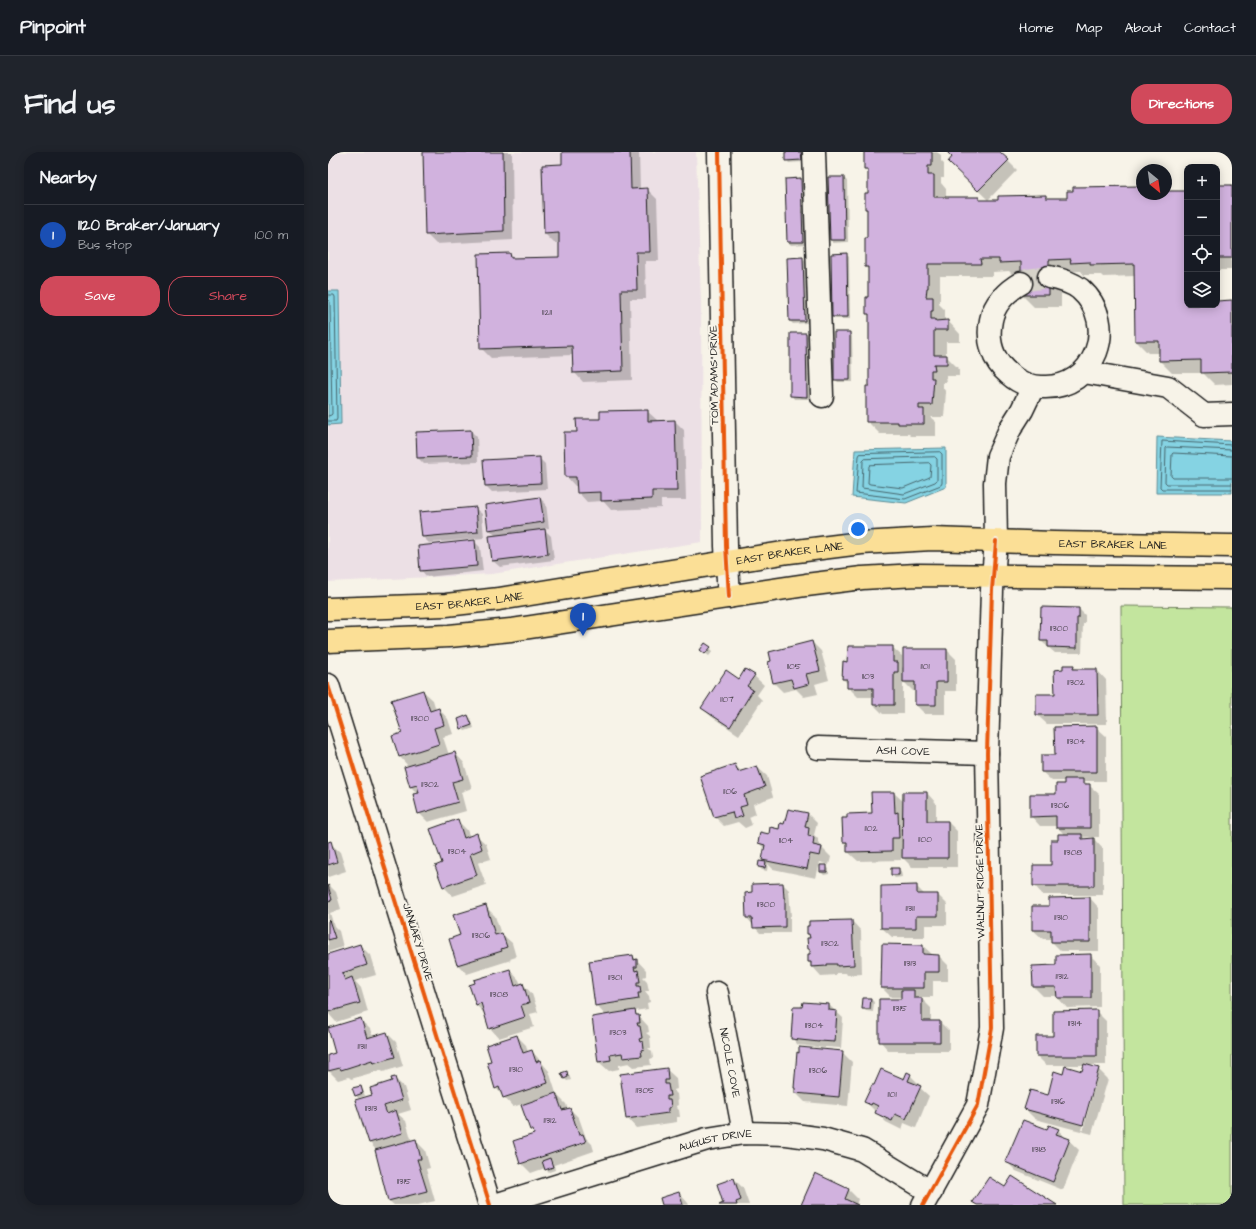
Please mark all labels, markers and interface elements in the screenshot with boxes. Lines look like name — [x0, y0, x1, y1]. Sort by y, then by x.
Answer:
text: Pinpoint — [20, 14, 86, 41]
text: Home — [1019, 18, 1054, 38]
text: Map — [1076, 18, 1102, 38]
text: About — [1124, 18, 1162, 38]
text: Contact — [1184, 18, 1236, 38]
button: Directions — [1131, 84, 1232, 124]
text: Find us — [24, 85, 115, 124]
north arrow — [1136, 164, 1172, 200]
map controls — [1184, 164, 1220, 308]
button: + — [1184, 164, 1220, 200]
text: Nearby — [40, 166, 97, 190]
button: − — [1184, 200, 1220, 236]
text: 1120 Braker/January — [78, 215, 220, 236]
text: 1 — [52, 226, 54, 244]
text: 100 m — [255, 226, 288, 244]
text: Bus stop — [78, 236, 132, 254]
button: locate — [1184, 236, 1220, 272]
button: layers — [1184, 272, 1220, 308]
button: Save — [40, 276, 160, 316]
button: Share — [168, 276, 288, 316]
house number: 11211 — [542, 306, 552, 319]
street label: TOM ADAMS DRIVE — [706, 325, 722, 425]
your location — [848, 519, 868, 539]
street label: EAST BRAKER LANE — [1059, 536, 1168, 552]
street label: EAST BRAKER LANE — [735, 538, 845, 568]
street label: EAST BRAKER LANE — [416, 588, 525, 614]
pin: 1 — [570, 603, 596, 636]
house number: 11300 — [1050, 622, 1068, 635]
house number: 1105 — [787, 660, 802, 673]
house number: 1101 — [920, 660, 930, 673]
house number: 1103 — [862, 670, 875, 683]
house number: 11302 — [1067, 676, 1086, 689]
house number: 1107 — [720, 693, 734, 706]
house number: 11300 — [411, 712, 429, 725]
house number: 11304 — [1067, 735, 1085, 748]
street label: ASH COVE — [876, 742, 931, 759]
house number: 11302 — [421, 778, 440, 791]
house number: 1106 — [723, 785, 737, 798]
house number: 11306 — [1051, 799, 1069, 812]
house number: 1102 — [864, 822, 878, 835]
street label: WALNUT RIDGE DRIVE — [971, 823, 988, 938]
house number: 1100 — [918, 833, 932, 846]
house number: 1104 — [779, 834, 793, 847]
house number: 11304 — [448, 845, 466, 858]
house number: 11308 — [1064, 846, 1082, 859]
house number: 11300 — [757, 898, 775, 911]
street label: JANUARY DRIVE — [399, 901, 437, 983]
house number: 11311 — [905, 902, 915, 915]
house number: 11310 — [1054, 911, 1068, 924]
house number: 11306 — [472, 929, 490, 942]
house number: 11302 — [821, 937, 840, 950]
house number: 11313 — [904, 957, 917, 970]
house number: 11312 — [1055, 970, 1069, 983]
house number: 11301 — [608, 971, 622, 984]
house number: 11308 — [490, 988, 508, 1001]
house number: 11315 — [893, 1002, 908, 1015]
house number: 11314 — [1068, 1017, 1082, 1030]
house number: 11304 — [805, 1019, 823, 1032]
house number: 11303 — [609, 1026, 627, 1039]
street label: NICOLE COVE — [716, 1026, 745, 1099]
house number: 11311 — [357, 1040, 367, 1053]
house number: 11310 — [509, 1063, 523, 1076]
house number: 11306 — [809, 1064, 827, 1077]
house number: 11305 — [636, 1084, 655, 1097]
house number: 1101 — [887, 1088, 897, 1101]
house number: 11316 — [1051, 1095, 1065, 1108]
house number: 11313 — [365, 1102, 378, 1115]
house number: 11312 — [543, 1114, 557, 1127]
street label: AUGUST DRIVE — [676, 1125, 753, 1155]
house number: 11318 — [1032, 1143, 1046, 1156]
house number: 11315 — [397, 1175, 412, 1188]

